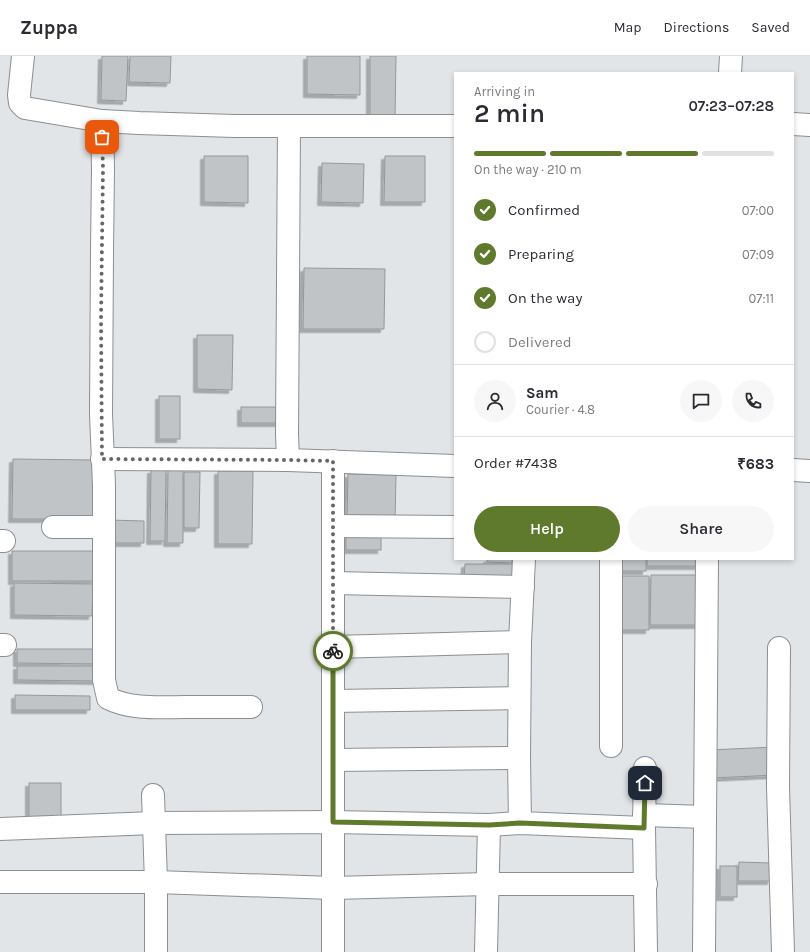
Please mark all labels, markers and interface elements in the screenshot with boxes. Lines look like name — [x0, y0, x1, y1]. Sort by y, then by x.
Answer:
text: Zuppa — [20, 17, 78, 39]
text: Map — [614, 19, 642, 36]
text: Directions — [664, 19, 729, 36]
text: Saved — [751, 19, 790, 36]
text: Arriving in — [474, 84, 535, 99]
text: 07:23–07:28 — [689, 97, 774, 115]
text: 2 min — [474, 98, 545, 129]
pin — [85, 120, 119, 154]
icon: bag — [91, 126, 113, 148]
text: On the way · 210 m — [474, 162, 582, 177]
icon: check — [474, 199, 496, 221]
text: Confirmed — [508, 201, 580, 219]
text: 07:00 — [742, 203, 774, 218]
icon: check — [474, 243, 496, 265]
text: Preparing — [508, 245, 574, 263]
text: 07:09 — [742, 247, 774, 262]
icon: check — [474, 287, 496, 309]
text: On the way — [508, 289, 582, 307]
text: 07:11 — [749, 291, 774, 306]
text: Delivered — [508, 333, 572, 351]
button: person — [474, 380, 516, 422]
button: chat — [680, 380, 722, 422]
button: phone — [732, 380, 774, 422]
text: Sam — [526, 384, 559, 402]
text: Courier · 4.8 — [526, 402, 595, 417]
text: Order #7438 — [474, 454, 558, 472]
text: ₹683 — [737, 455, 774, 473]
button: Help — [474, 506, 620, 552]
button: Share — [628, 506, 774, 552]
courier — [313, 631, 353, 671]
icon: bike — [322, 640, 344, 662]
pin — [628, 766, 662, 800]
icon: home — [634, 772, 656, 794]

